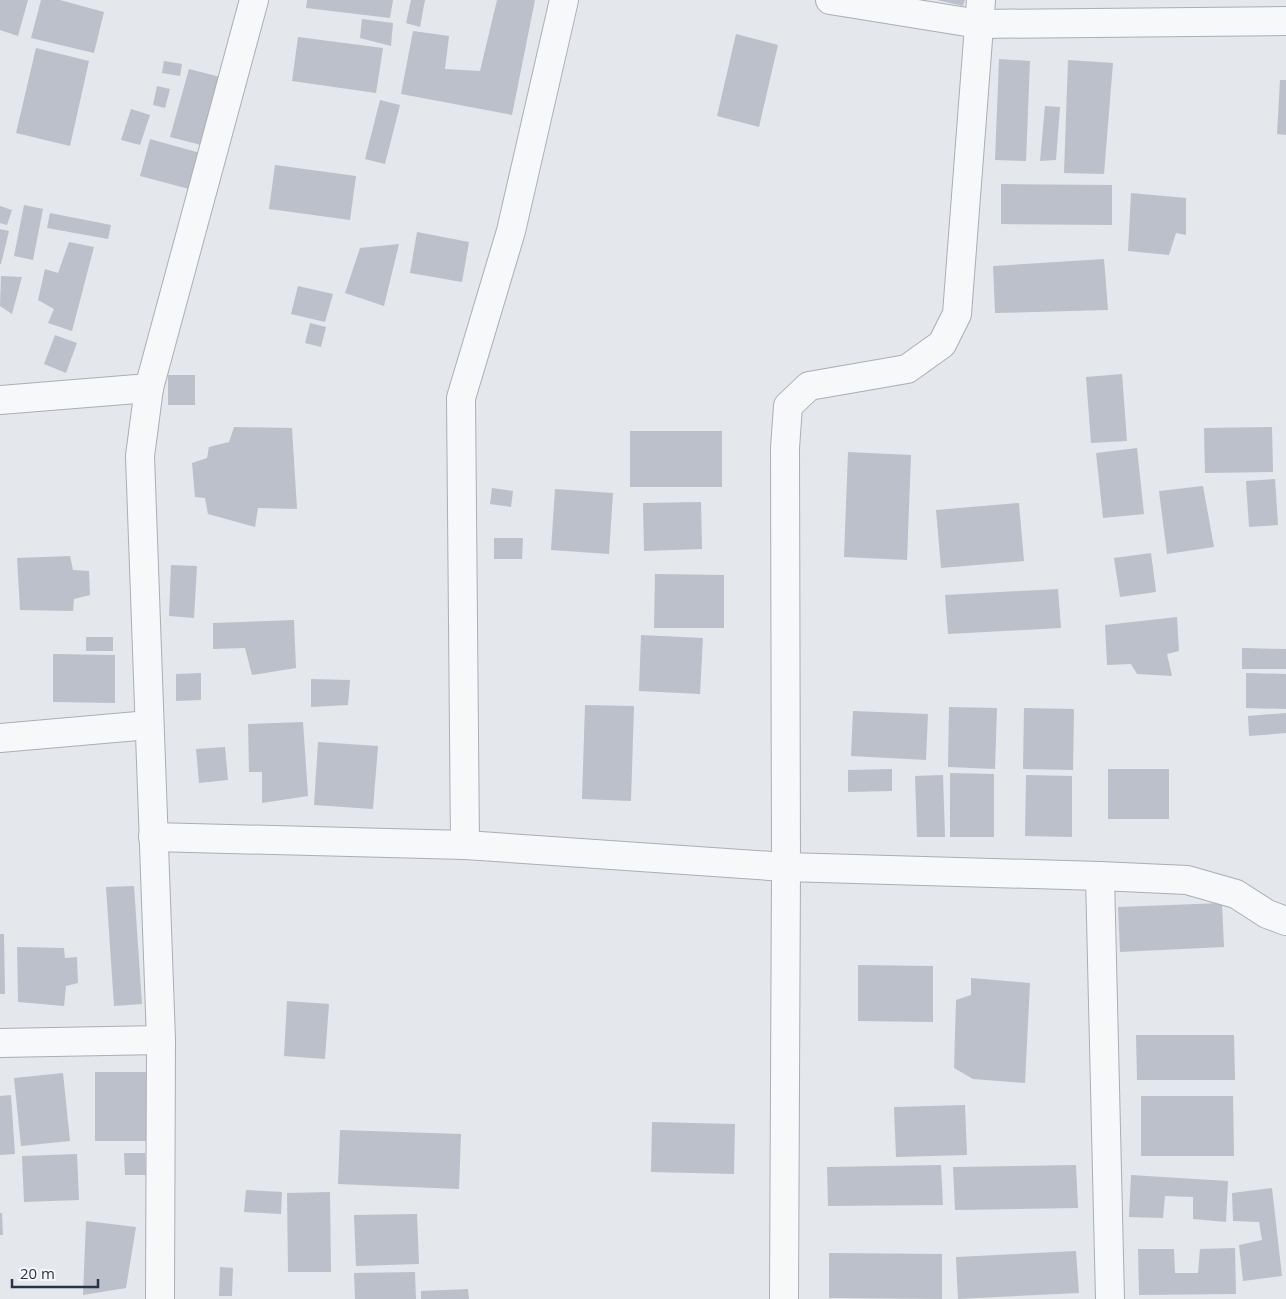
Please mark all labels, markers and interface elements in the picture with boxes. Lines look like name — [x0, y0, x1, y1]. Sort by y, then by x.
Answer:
scale bar — [12, 1256, 99, 1288]
text: 20 m — [20, 1263, 55, 1283]

